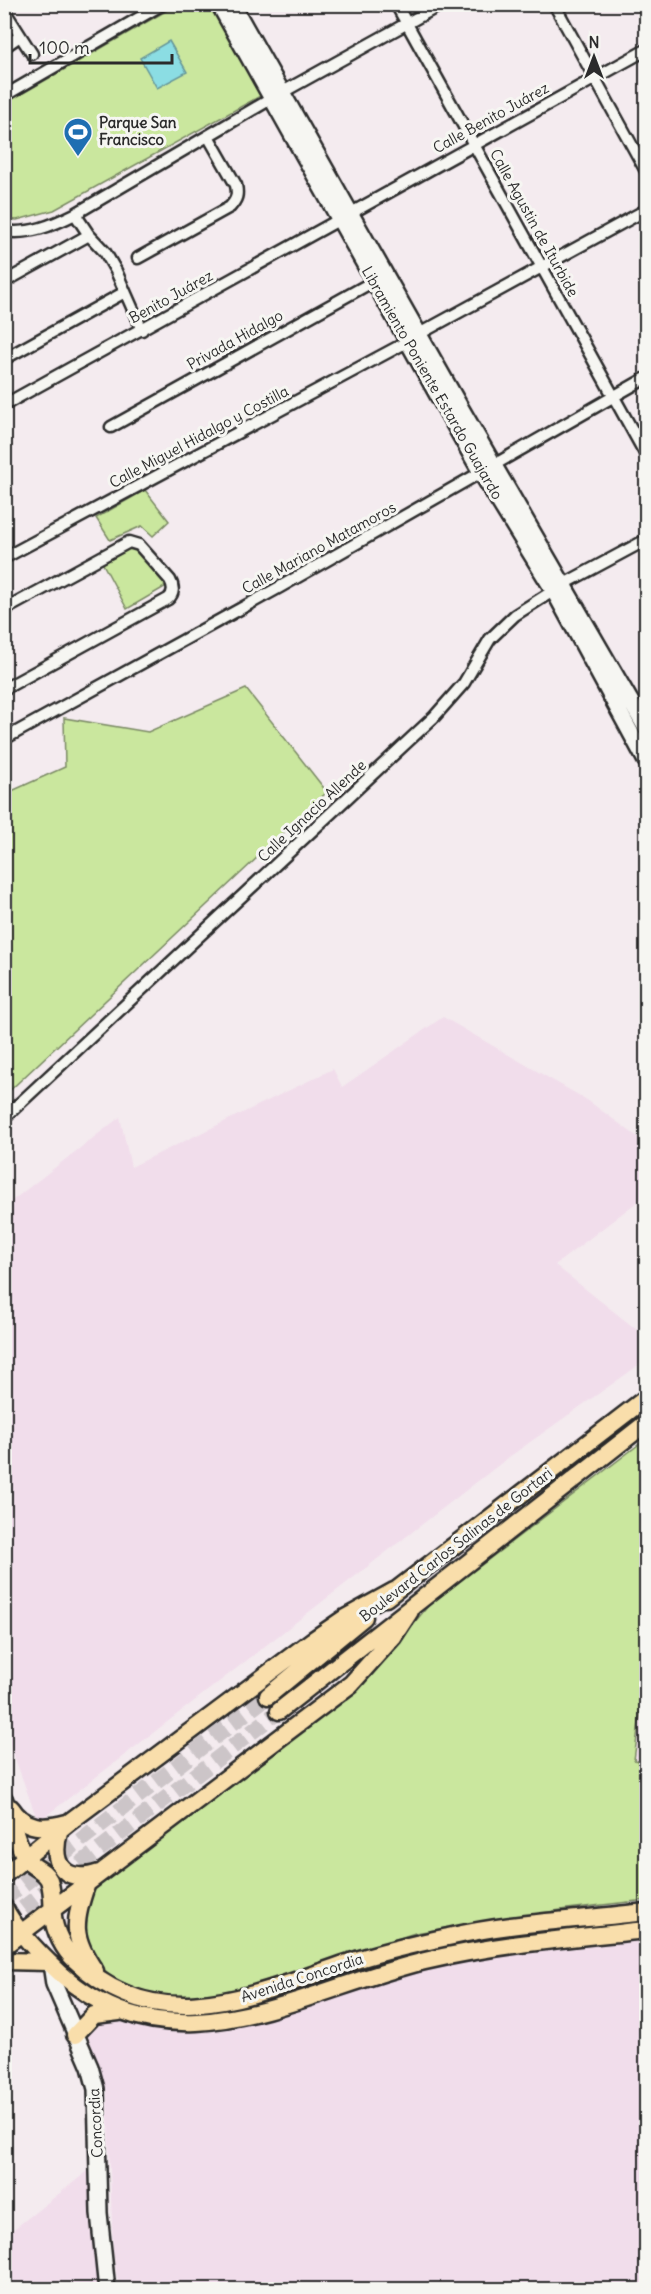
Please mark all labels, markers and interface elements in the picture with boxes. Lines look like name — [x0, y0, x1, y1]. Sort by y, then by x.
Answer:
scale bar — [30, 27, 172, 65]
north arrow — [564, 27, 624, 87]
text: N — [588, 32, 600, 52]
text: 100 m — [39, 36, 90, 59]
street label: Calle Benito Juárez — [430, 78, 552, 157]
place label: Parque San Francisco — [99, 113, 177, 149]
sports icon: Parque San Francisco — [62, 116, 94, 158]
street label: Calle Agustin de Iturbide — [486, 146, 583, 300]
street label: Libramiento Poniente Estardo Guajardo — [358, 263, 507, 503]
street label: Benito Juárez — [126, 266, 216, 327]
street label: Privada Hidalgo — [183, 305, 286, 374]
street label: Calle Miguel Hidalgo y Costilla — [106, 381, 292, 492]
street label: Calle Mariano Matamoros — [238, 497, 399, 598]
street label: Calle Ignacio Allende — [253, 755, 370, 866]
street label: Boulevard Carlos Salinas de Gortari — [356, 1463, 556, 1626]
street label: Avenida Concordia — [238, 1949, 366, 2006]
street label: Concordia — [84, 2087, 107, 2158]

